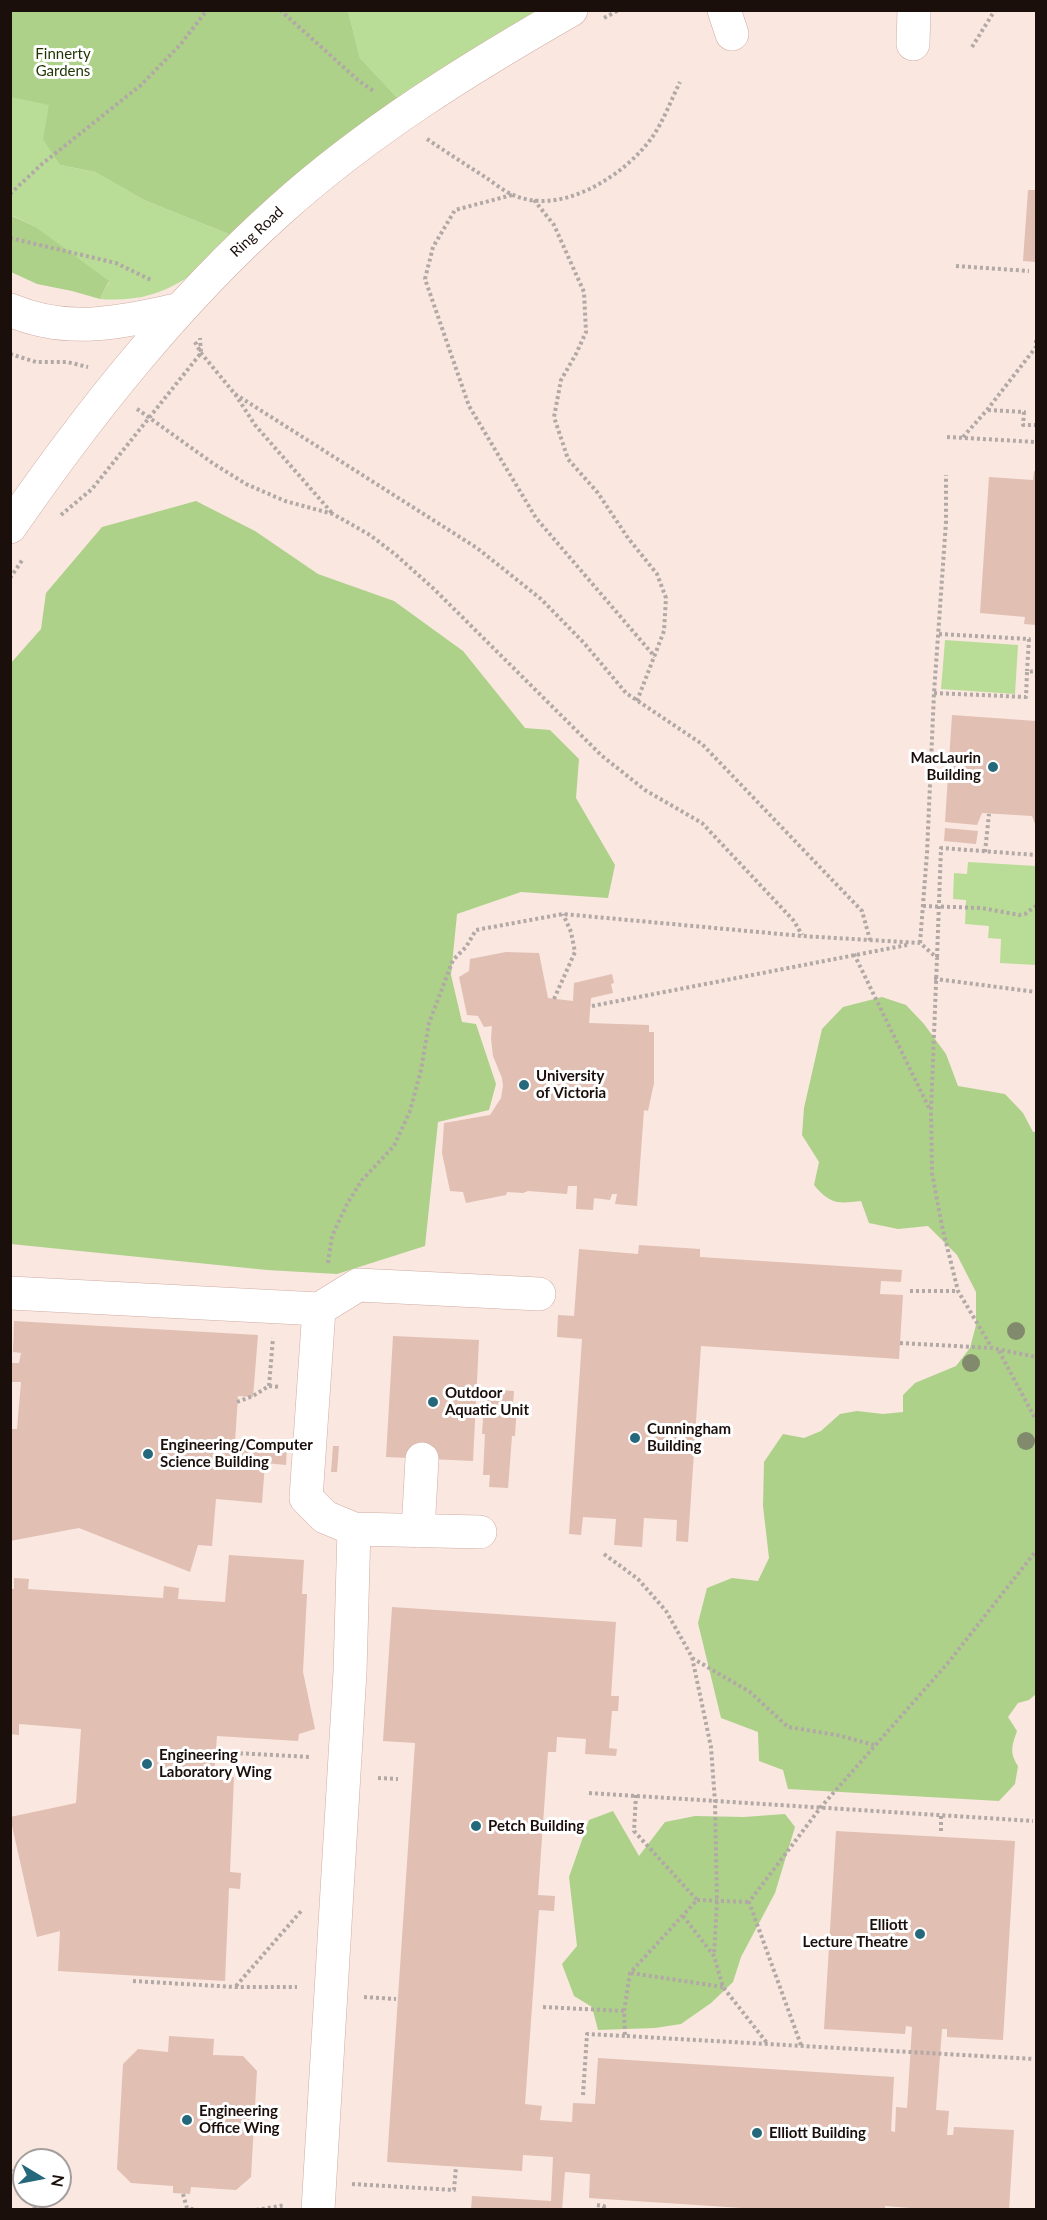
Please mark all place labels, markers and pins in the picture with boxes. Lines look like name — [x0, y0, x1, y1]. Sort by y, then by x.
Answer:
place label: MacLaurin Building — [910, 749, 981, 784]
marker: MacLaurin Building — [986, 760, 1000, 774]
place label: University of Victoria — [536, 1067, 606, 1102]
marker: University of Victoria — [517, 1078, 531, 1092]
place label: Outdoor Aquatic Unit — [445, 1384, 529, 1419]
marker: Outdoor Aquatic Unit — [426, 1395, 440, 1409]
place label: Cunningham Building — [647, 1420, 731, 1455]
marker: Cunningham Building — [628, 1431, 642, 1445]
place label: Engineering/Computer Science Building — [160, 1436, 313, 1471]
marker: Engineering/Computer Science Building — [141, 1447, 155, 1461]
place label: Engineering Laboratory Wing — [159, 1746, 272, 1781]
marker: Engineering Laboratory Wing — [140, 1757, 154, 1771]
place label: Petch Building — [488, 1817, 584, 1835]
marker: Petch Building — [469, 1819, 483, 1833]
place label: Elliott Lecture Theatre — [802, 1916, 908, 1951]
marker: Elliott Lecture Theatre — [913, 1927, 927, 1941]
place label: Engineering Office Wing — [199, 2102, 280, 2137]
marker: Engineering Office Wing — [180, 2113, 194, 2127]
place label: Elliott Building — [769, 2124, 866, 2142]
marker: Elliott Building — [750, 2126, 764, 2140]

